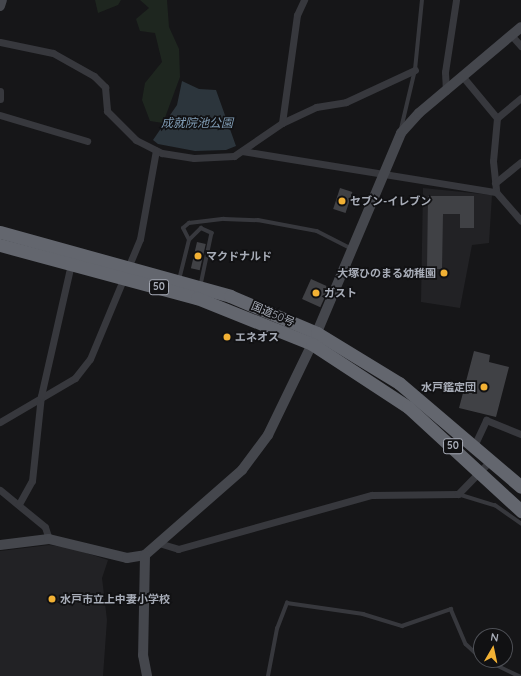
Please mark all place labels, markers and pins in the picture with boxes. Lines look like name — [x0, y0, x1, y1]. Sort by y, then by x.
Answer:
place label: セブン-イレブン — [350, 194, 431, 208]
marker: セブン-イレブン — [337, 196, 347, 206]
place label: マクドナルド — [206, 249, 272, 263]
marker: マクドナルド — [193, 251, 203, 261]
place label: 大塚ひのまる幼稚園 — [337, 266, 436, 280]
marker: 大塚ひのまる幼稚園 — [439, 268, 449, 278]
place label: ガスト — [324, 286, 357, 300]
marker: ガスト — [311, 288, 321, 298]
place label: エネオス — [235, 330, 279, 344]
marker: エネオス — [222, 332, 232, 342]
place label: 水戸鑑定団 — [421, 380, 476, 394]
marker: 水戸鑑定団 — [479, 382, 489, 392]
place label: 水戸市立上中妻小学校 — [60, 592, 170, 606]
marker: 水戸市立上中妻小学校 — [47, 594, 57, 604]

